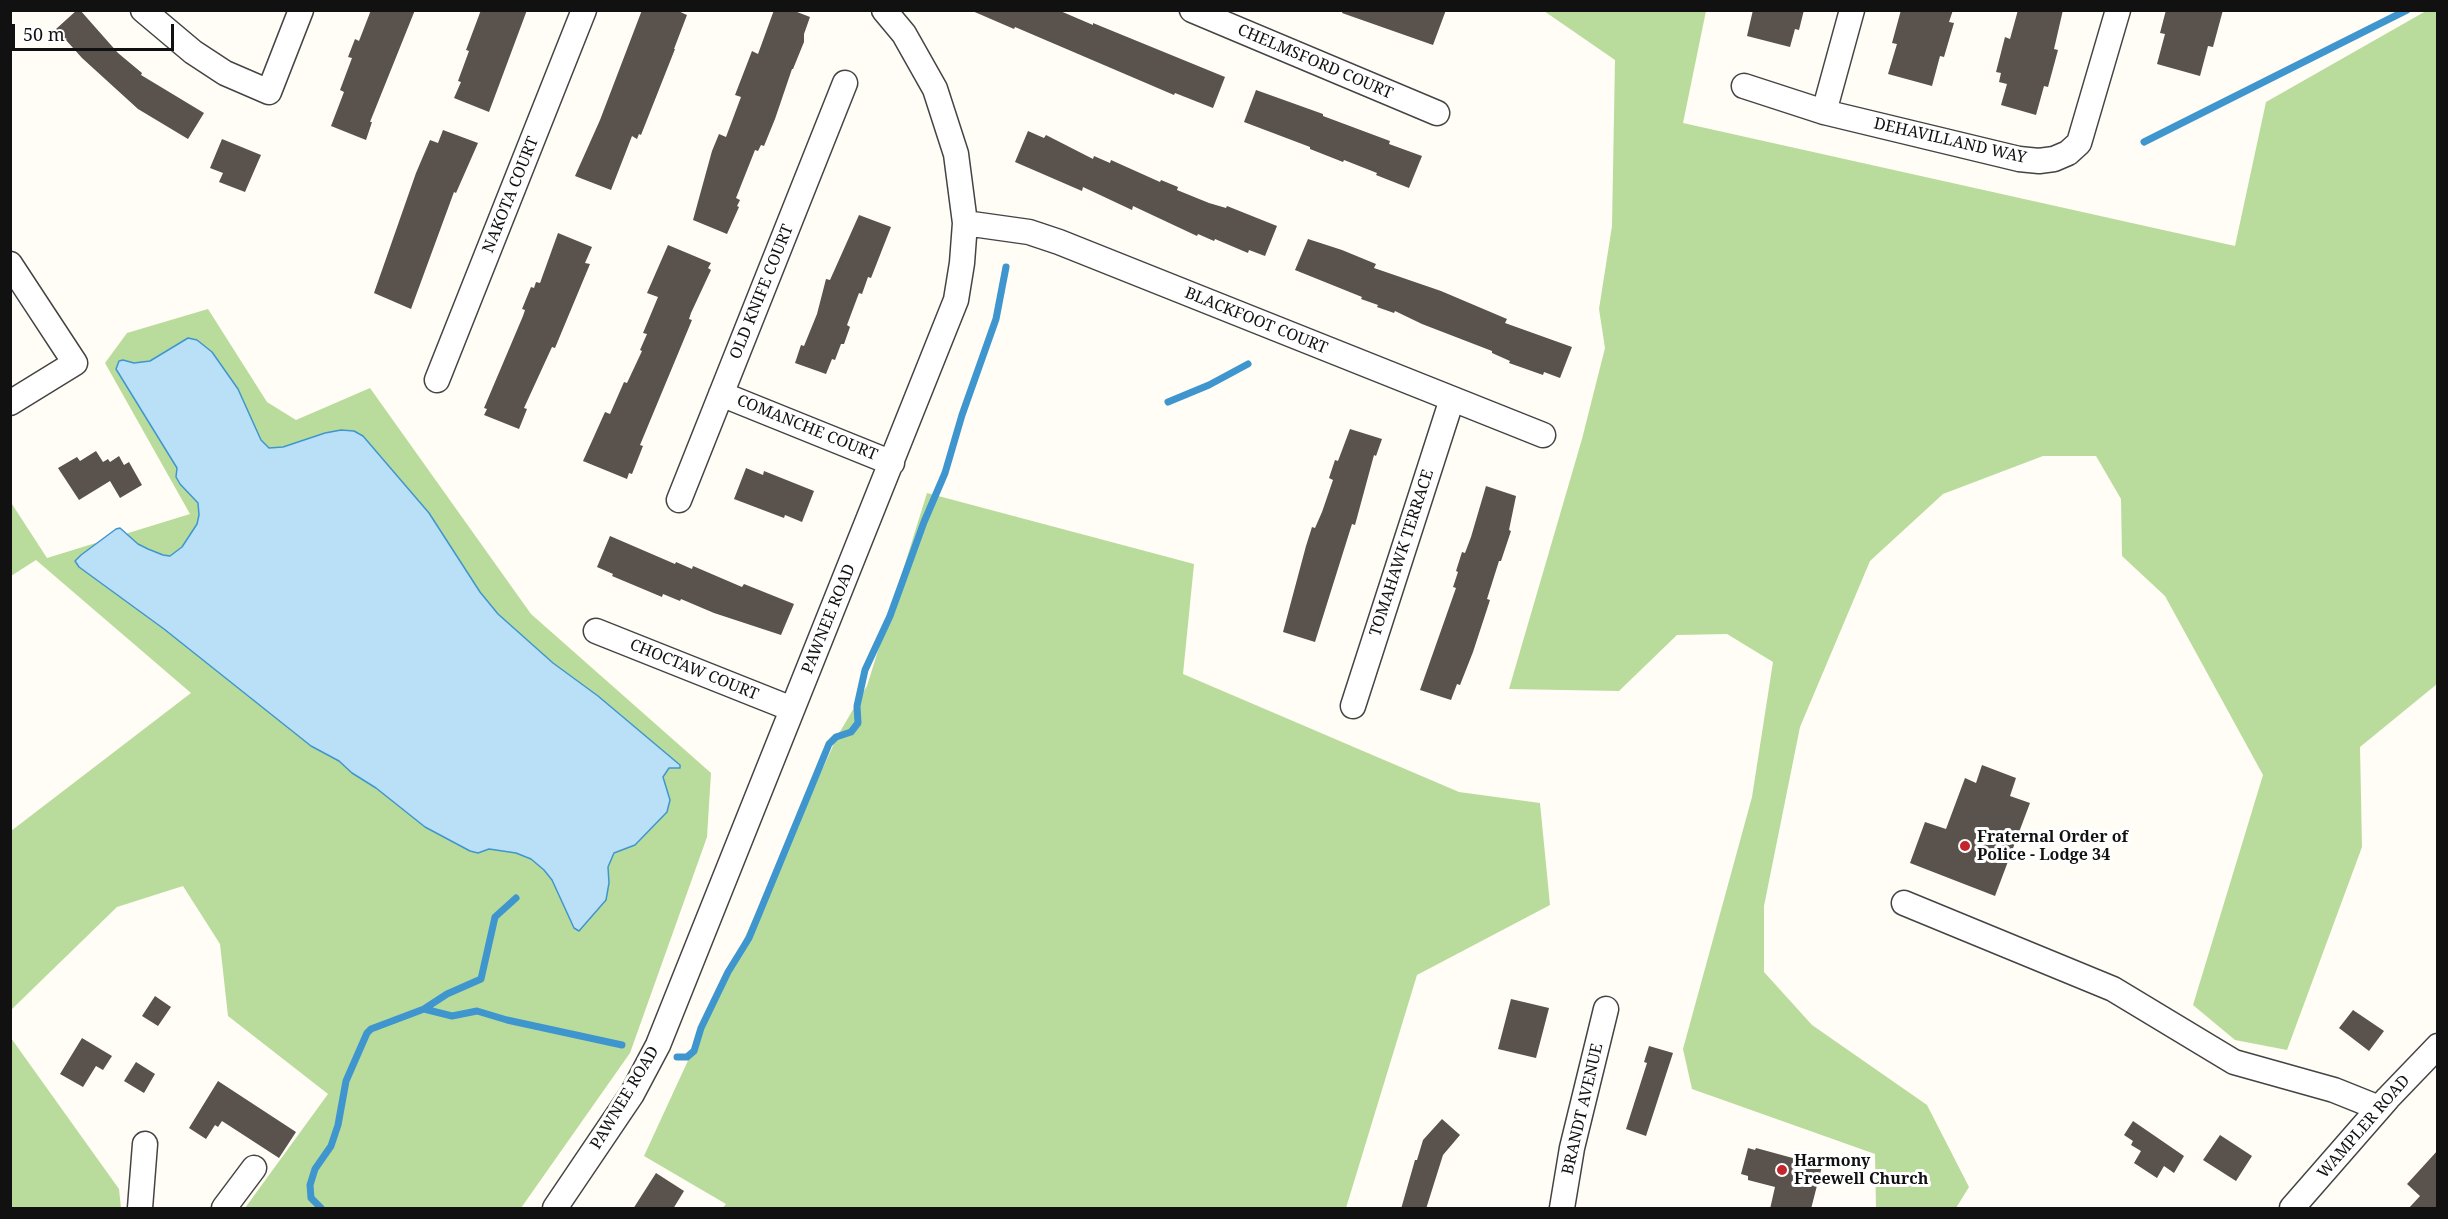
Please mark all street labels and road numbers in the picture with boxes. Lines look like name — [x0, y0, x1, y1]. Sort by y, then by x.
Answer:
street label: CHELMSFORD COURT — [1234, 21, 1396, 103]
street label: DEHAVILLAND WAY — [1872, 114, 2028, 168]
street label: NAKOTA COURT — [479, 134, 543, 256]
street label: OLD KNIFE COURT — [726, 222, 798, 362]
street label: BLACKFOOT COURT — [1182, 284, 1330, 358]
street label: COMANCHE COURT — [734, 391, 880, 465]
street label: TOMAHAWK TERRACE — [1366, 467, 1438, 639]
street label: PAWNEE ROAD — [798, 561, 860, 677]
street label: CHOCTAW COURT — [627, 635, 761, 705]
street label: BRANDT AVENUE — [1559, 1041, 1607, 1177]
street label: PAWNEE ROAD — [587, 1043, 663, 1153]
street label: WAMPLER ROAD — [2314, 1071, 2414, 1183]

